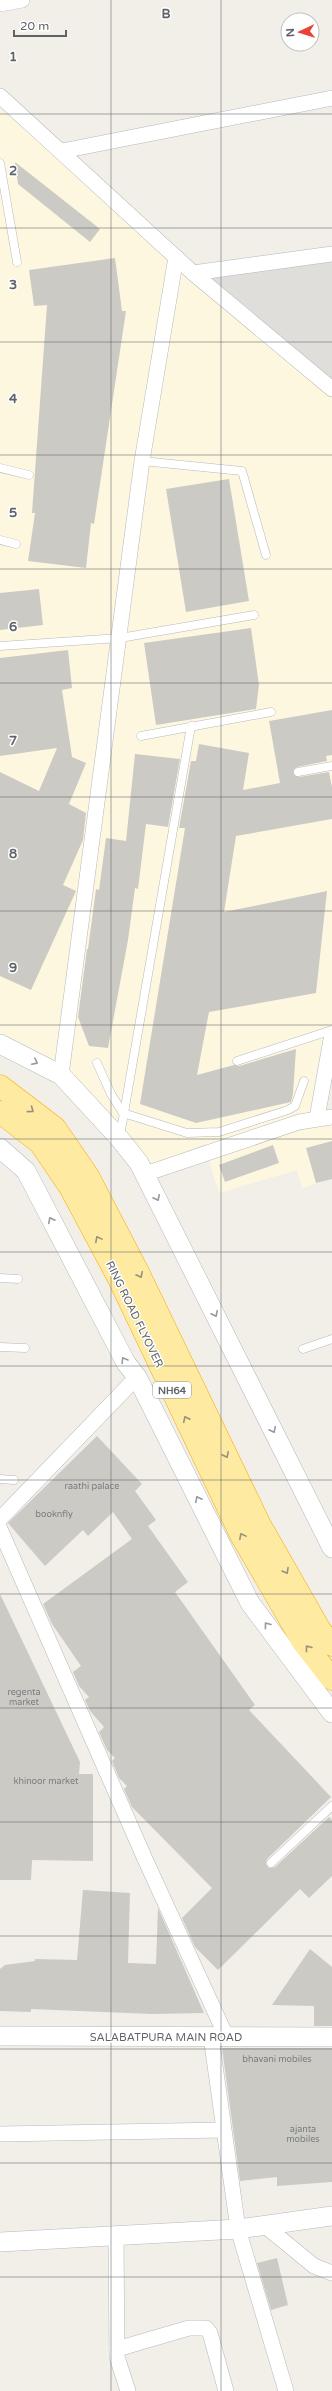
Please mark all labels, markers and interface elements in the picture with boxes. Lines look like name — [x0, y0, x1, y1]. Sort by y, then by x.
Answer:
text: B — [161, 6, 171, 22]
scale bar — [14, 12, 66, 38]
north arrow — [280, 12, 320, 52]
text: 20 m — [20, 19, 49, 33]
text: N — [284, 28, 297, 38]
text: 1 — [9, 49, 17, 65]
text: 2 — [9, 163, 17, 179]
text: 3 — [9, 277, 17, 293]
text: 4 — [9, 391, 18, 407]
text: 5 — [9, 505, 17, 521]
text: 6 — [9, 619, 17, 635]
text: 7 — [9, 733, 17, 749]
text: 8 — [9, 846, 17, 862]
text: 9 — [9, 960, 17, 976]
one-way arrow — [31, 1057, 38, 1065]
one-way arrow — [27, 1105, 34, 1112]
one-way arrow — [152, 1193, 160, 1201]
one-way arrow — [48, 1217, 56, 1224]
one-way arrow — [95, 1236, 103, 1243]
street label: RING ROAD FLYOVER — [103, 1259, 166, 1370]
one-way arrow — [135, 1271, 143, 1278]
one-way arrow — [210, 1310, 218, 1317]
one-way arrow — [122, 1357, 129, 1364]
road number: NH64 — [153, 1382, 191, 1398]
one-way arrow — [183, 1415, 191, 1423]
one-way arrow — [268, 1426, 276, 1434]
one-way arrow — [221, 1451, 229, 1458]
house number: raathi palace — [65, 1481, 119, 1492]
one-way arrow — [195, 1496, 203, 1503]
house number: booknfly — [35, 1509, 73, 1520]
one-way arrow — [239, 1533, 247, 1540]
one-way arrow — [281, 1566, 288, 1574]
one-way arrow — [265, 1623, 272, 1630]
one-way arrow — [305, 1646, 312, 1653]
house number: regenta market — [7, 1687, 41, 1708]
house number: khinoor market — [14, 1776, 79, 1787]
street label: SALABATPURA MAIN ROAD — [90, 2031, 242, 2044]
house number: bhavani mobiles — [242, 2054, 312, 2065]
house number: ajanta mobiles — [286, 2124, 320, 2145]

